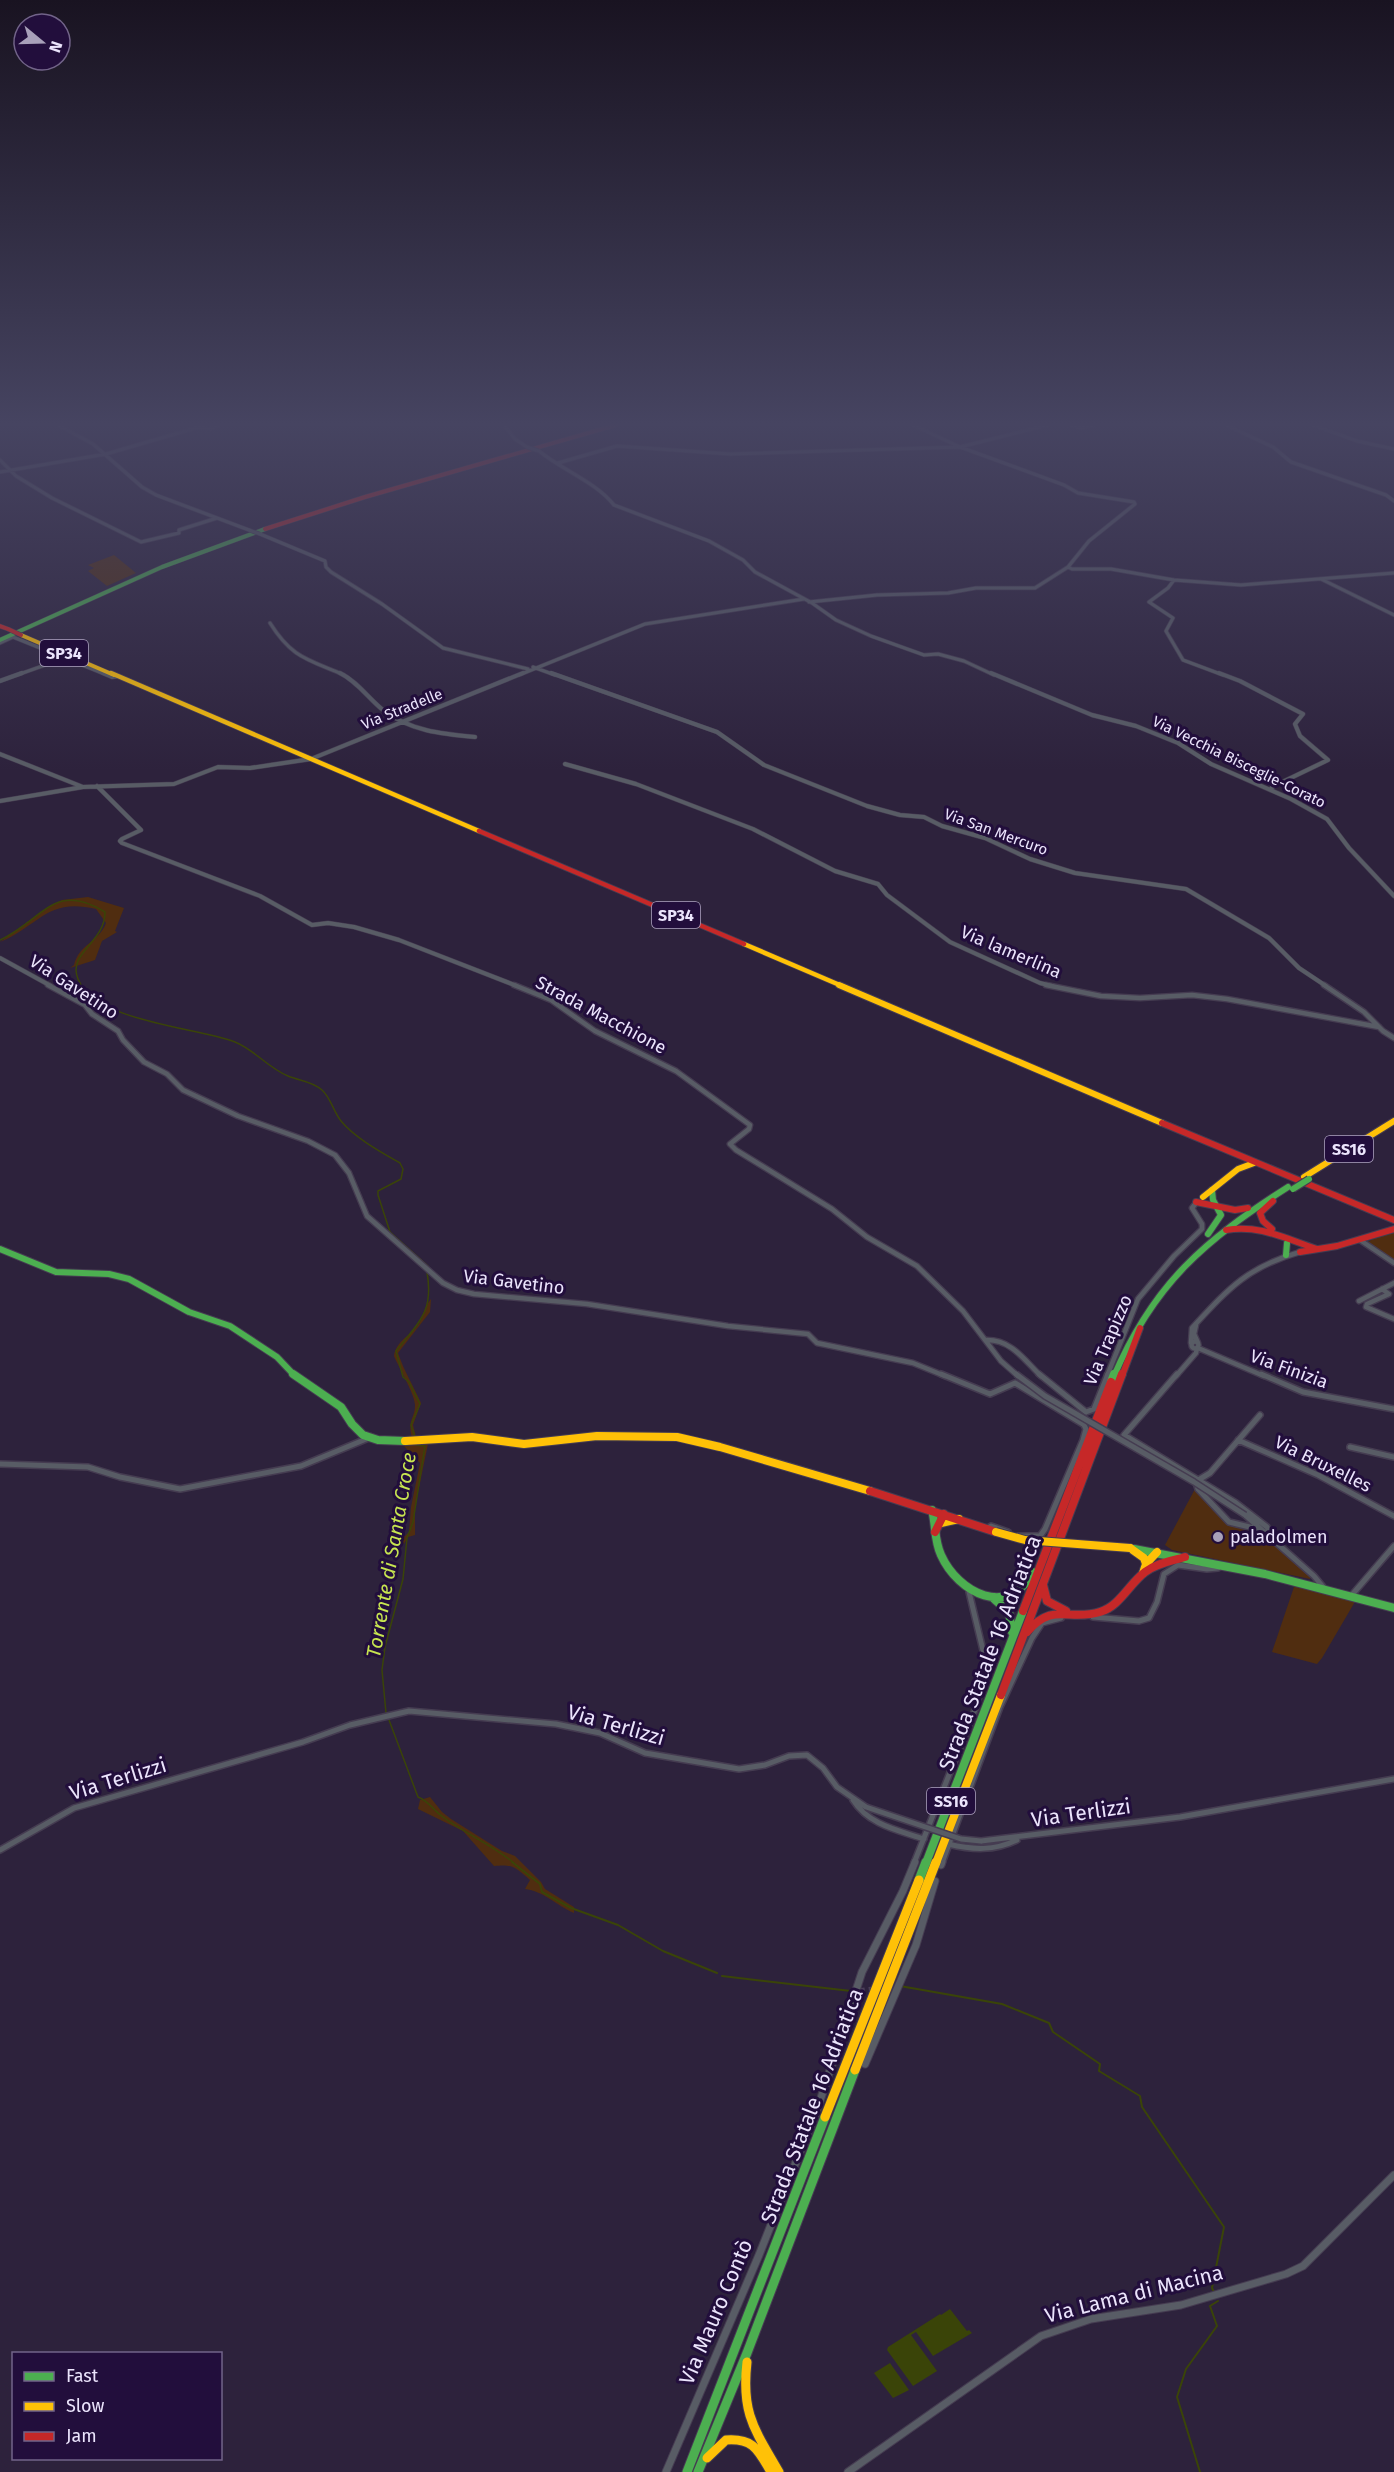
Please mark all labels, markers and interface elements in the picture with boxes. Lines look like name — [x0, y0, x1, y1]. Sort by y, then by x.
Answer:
north arrow — [12, 12, 72, 72]
text: N — [45, 39, 66, 55]
road number: SP34 — [40, 640, 88, 666]
street label: Via Stradelle — [359, 685, 445, 733]
street label: Via Vecchia Bisceglie-Corato — [1150, 712, 1328, 812]
street label: Via San Mercuro — [942, 805, 1050, 859]
road number: SP34 — [652, 902, 700, 928]
street label: Via lamerlina — [957, 921, 1065, 983]
street label: Via Gavetino — [25, 950, 123, 1024]
street label: Strada Macchione — [532, 971, 670, 1059]
road number: SS16 — [1325, 1136, 1373, 1162]
street label: Via Gavetino — [462, 1265, 566, 1299]
street label: Via Trapizzo — [1079, 1291, 1137, 1389]
street label: Via Finizia — [1247, 1345, 1331, 1393]
street label: Via Bruxelles — [1271, 1431, 1375, 1497]
water label: Torrente di Santa Croce — [361, 1451, 421, 1659]
place label: paladolmen — [1230, 1526, 1327, 1548]
marker: paladolmen — [1211, 1530, 1225, 1544]
street label: Strada Statale 16 Adriatica — [933, 1532, 1047, 1774]
street label: Via Terlizzi — [564, 1699, 668, 1751]
street label: Via Terlizzi — [66, 1752, 170, 1806]
road number: SS16 — [927, 1788, 975, 1814]
street label: Via Terlizzi — [1030, 1793, 1132, 1833]
street label: Strada Statale 16 Adriatica — [755, 1985, 869, 2227]
street label: Via Mauro Contò — [674, 2235, 758, 2389]
street label: Via Lama di Macina — [1042, 2259, 1226, 2329]
legend — [12, 2352, 222, 2460]
text: Fast — [66, 2365, 99, 2387]
text: Slow — [66, 2395, 105, 2417]
text: Jam — [66, 2425, 97, 2447]

